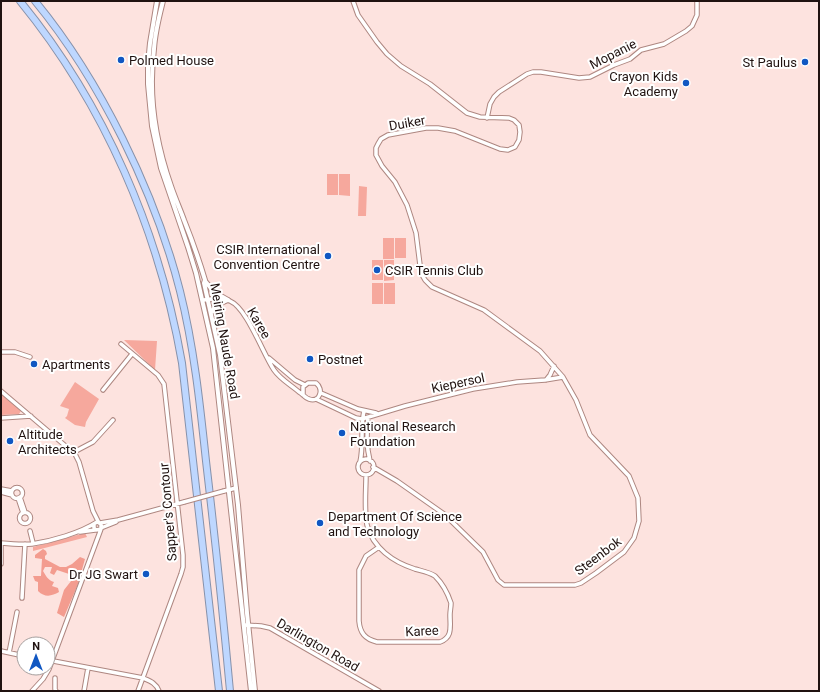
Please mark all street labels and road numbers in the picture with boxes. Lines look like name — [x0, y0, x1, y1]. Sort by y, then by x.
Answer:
street label: Mopanie — [587, 36, 639, 72]
street label: Duiker — [388, 112, 427, 134]
street label: Meiring Naude Road — [207, 282, 243, 400]
street label: Karee — [244, 305, 274, 341]
street label: Kiepersol — [430, 370, 486, 396]
street label: Sapper's Contour — [156, 462, 180, 562]
street label: Steenbok — [572, 533, 624, 578]
street label: Darlington Road — [274, 615, 362, 675]
street label: Karee — [405, 623, 439, 639]

